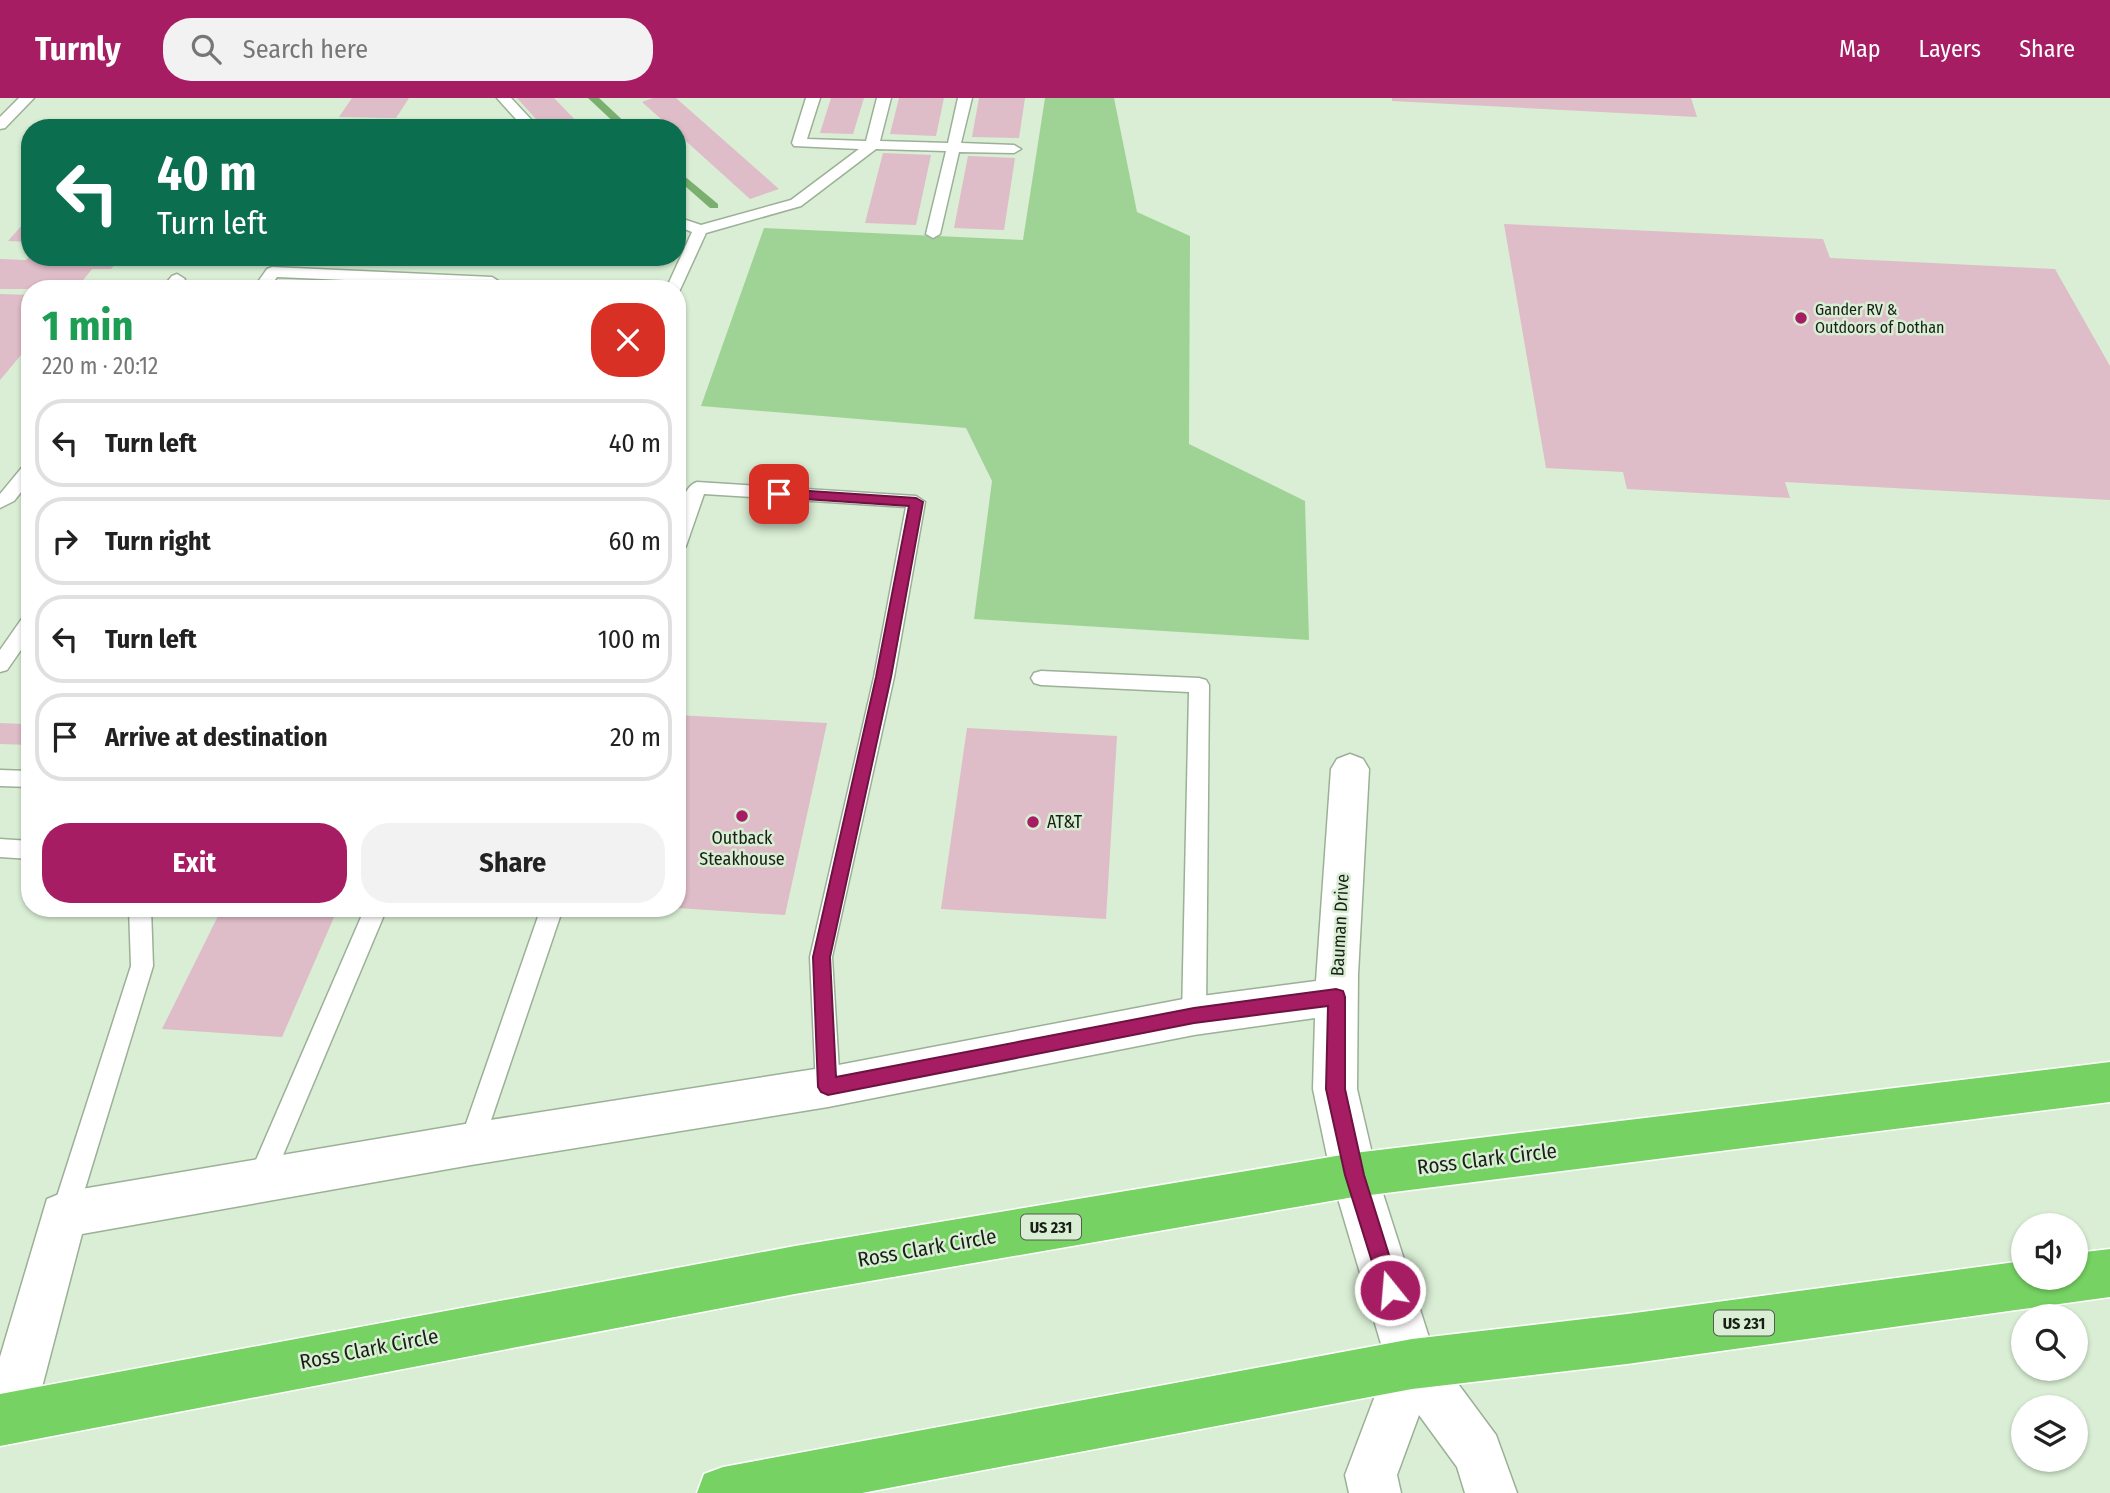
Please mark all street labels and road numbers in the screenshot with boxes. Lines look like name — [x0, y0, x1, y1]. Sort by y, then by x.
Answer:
street label: Bauman Drive — [1326, 873, 1354, 977]
street label: Ross Clark Circle — [1416, 1138, 1558, 1180]
road number: US 231 — [1021, 1214, 1081, 1240]
street label: Ross Clark Circle — [856, 1223, 998, 1273]
road number: US 231 — [1714, 1310, 1774, 1336]
street label: Ross Clark Circle — [298, 1323, 440, 1375]

